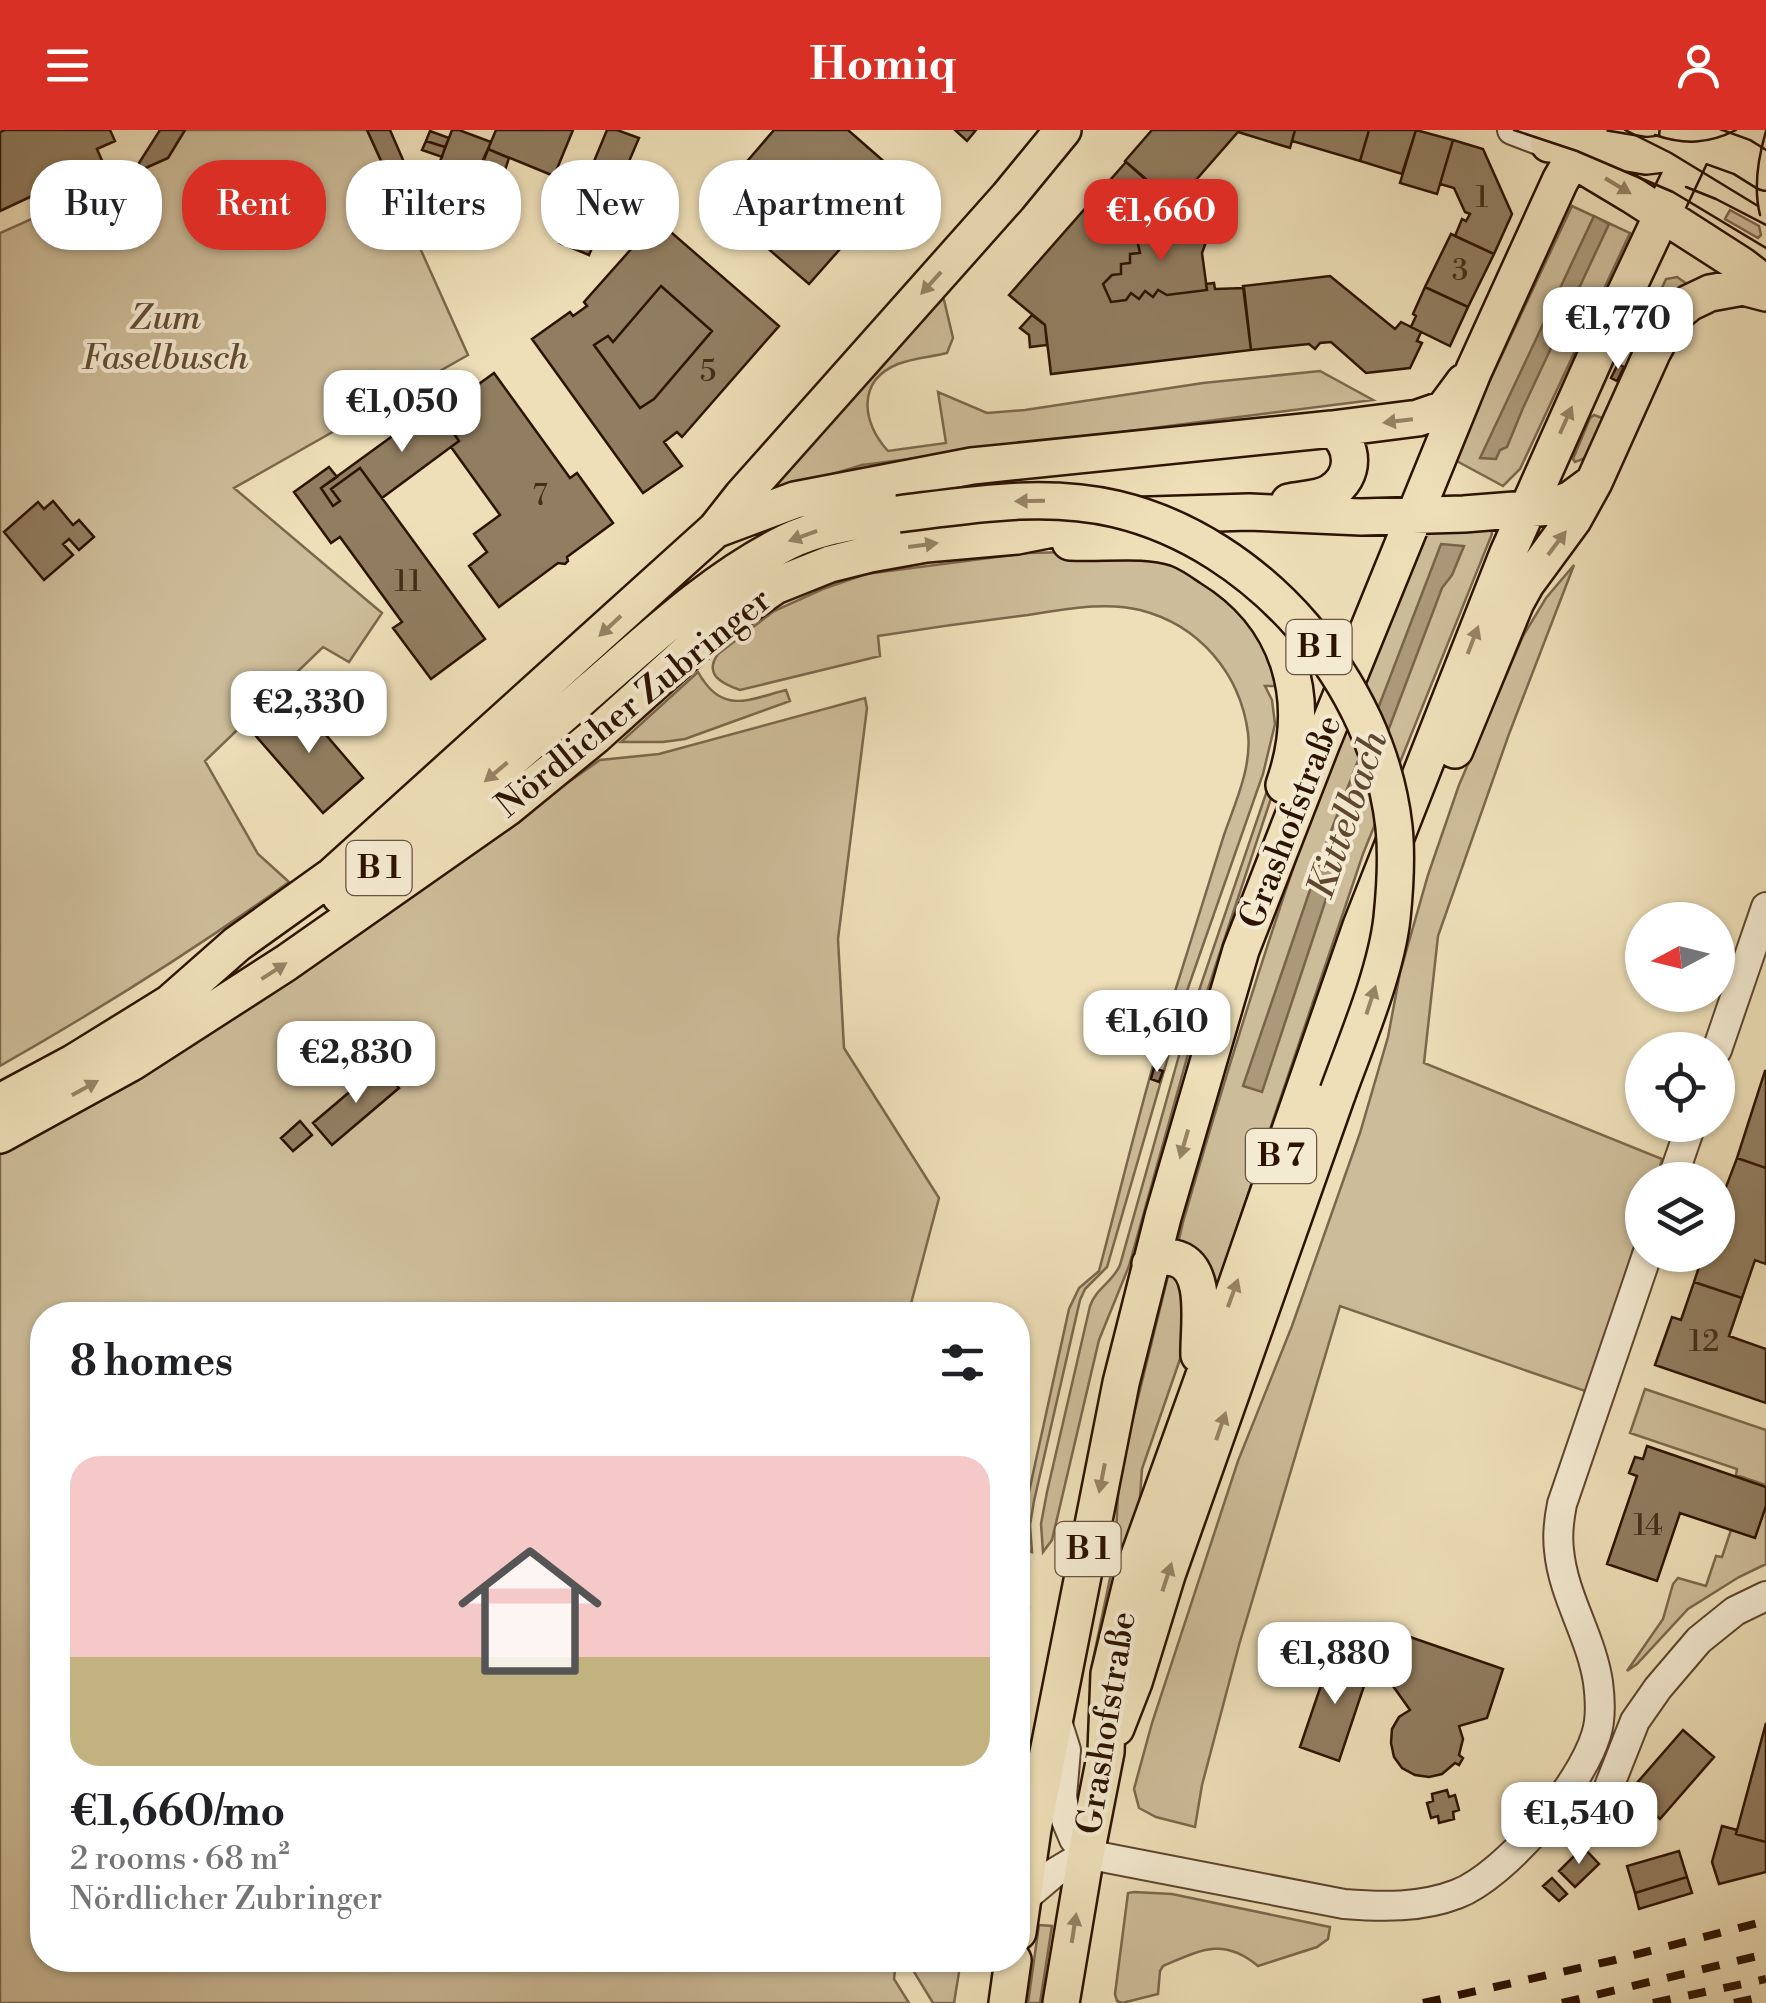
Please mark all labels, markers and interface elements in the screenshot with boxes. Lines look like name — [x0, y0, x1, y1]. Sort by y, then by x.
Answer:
text: Homiq — [810, 37, 956, 94]
icon: menu — [40, 38, 95, 93]
icon: person — [1671, 38, 1726, 93]
chip: Buy — [30, 160, 162, 250]
chip: Rent — [182, 160, 326, 250]
chip: Filters — [346, 160, 521, 250]
chip: New — [541, 160, 679, 250]
chip: Apartment — [699, 160, 941, 250]
one-way arrow — [1604, 177, 1632, 194]
pin: €1,660 — [1080, 179, 1242, 264]
house number: 1 — [1476, 179, 1489, 217]
text: €1,660 — [1106, 191, 1216, 231]
house number: 3 — [1452, 252, 1468, 290]
one-way arrow — [920, 270, 942, 295]
pin: €1,770 — [1537, 287, 1699, 372]
park label: Zum Faselbusch — [82, 297, 249, 380]
text: €1,770 — [1565, 299, 1671, 339]
house number: 5 — [700, 353, 716, 391]
pin: €1,050 — [321, 370, 483, 455]
text: €1,050 — [346, 382, 458, 422]
one-way arrow — [1558, 405, 1575, 434]
one-way arrow — [1382, 413, 1413, 429]
house number: 7 — [532, 477, 548, 515]
one-way arrow — [1013, 494, 1045, 510]
one-way arrow — [788, 529, 818, 544]
one-way arrow — [1546, 530, 1566, 556]
one-way arrow — [907, 537, 939, 553]
house number: 11 — [395, 563, 421, 601]
street label: Nördlicher Zubringer — [488, 579, 780, 827]
one-way arrow — [598, 615, 622, 638]
road number: B 1 — [1286, 620, 1352, 674]
one-way arrow — [1466, 625, 1482, 655]
pin: €2,330 — [228, 671, 390, 756]
text: €2,330 — [253, 683, 365, 723]
street label: Grashofstraße — [1231, 709, 1351, 935]
water label: Kittelbach — [1298, 724, 1399, 905]
one-way arrow — [483, 760, 508, 782]
road number: B 1 — [346, 841, 412, 895]
north arrow — [1625, 902, 1735, 1012]
map controls — [1625, 902, 1735, 1272]
one-way arrow — [260, 962, 288, 980]
one-way arrow — [1364, 984, 1379, 1014]
pin: €1,610 — [1076, 990, 1238, 1075]
text: €1,610 — [1105, 1002, 1209, 1042]
pin: €2,830 — [275, 1021, 437, 1106]
button: locate — [1625, 1032, 1735, 1142]
text: €2,830 — [299, 1033, 413, 1073]
one-way arrow — [71, 1080, 100, 1097]
one-way arrow — [1175, 1129, 1191, 1160]
road number: B 7 — [1246, 1129, 1316, 1183]
button: layers — [1625, 1162, 1735, 1272]
one-way arrow — [1226, 1278, 1241, 1308]
house number: 12 — [1689, 1323, 1719, 1361]
icon: filters — [935, 1335, 990, 1390]
text: 8 homes — [70, 1336, 233, 1389]
one-way arrow — [1214, 1410, 1229, 1440]
one-way arrow — [1094, 1463, 1110, 1494]
house number: 14 — [1633, 1507, 1663, 1545]
icon: home — [440, 1521, 620, 1701]
road number: B 1 — [1056, 1522, 1120, 1576]
one-way arrow — [1161, 1562, 1176, 1592]
street label: Grashofstraße — [1068, 1609, 1146, 1837]
pin: €1,880 — [1254, 1622, 1416, 1707]
text: €1,880 — [1280, 1634, 1390, 1674]
pin: €1,540 — [1498, 1782, 1660, 1867]
text: €1,660/mo — [70, 1786, 285, 1839]
text: €1,540 — [1523, 1794, 1635, 1834]
text: 2 rooms · 68 m² — [70, 1839, 290, 1879]
text: Nördlicher Zubringer — [70, 1879, 382, 1919]
one-way arrow — [1067, 1912, 1082, 1944]

